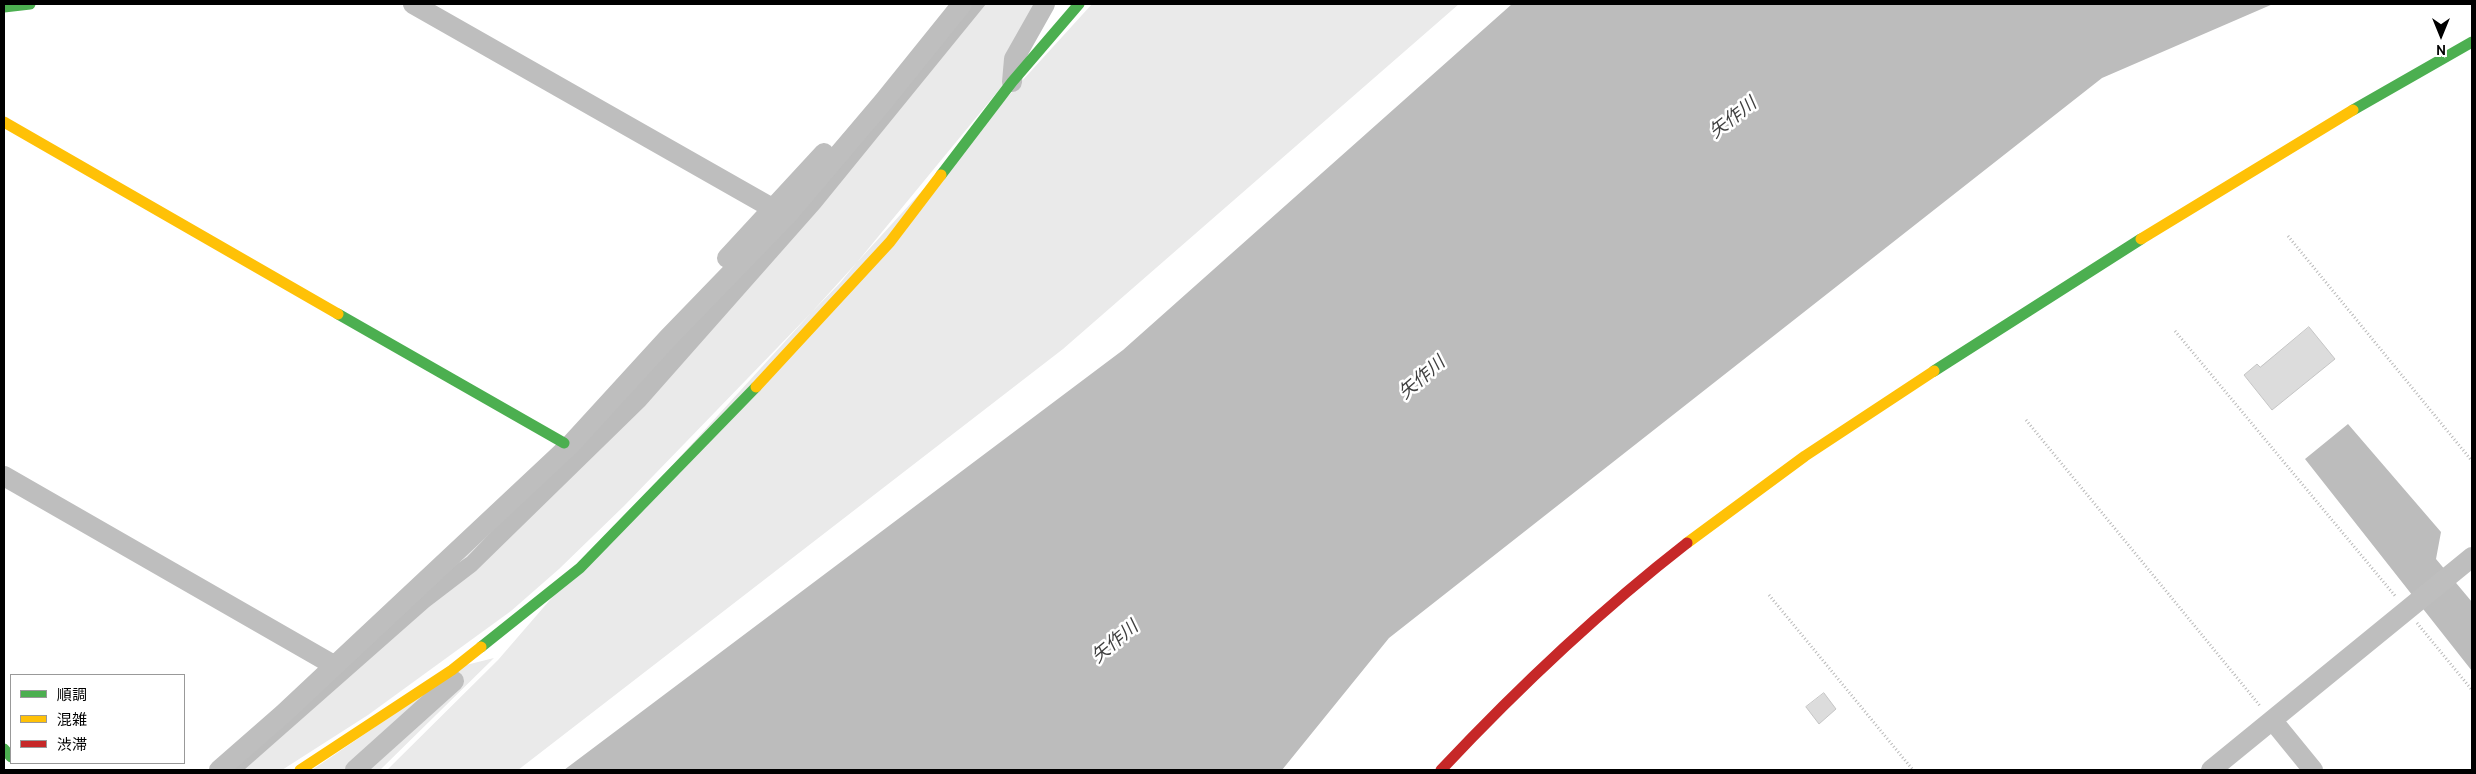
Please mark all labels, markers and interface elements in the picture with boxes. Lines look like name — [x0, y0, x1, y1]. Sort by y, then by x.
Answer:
north arrow — [2416, 10, 2466, 60]
text: N — [2436, 41, 2446, 59]
water label: 矢作川 — [1705, 93, 1761, 143]
water label: 矢作川 — [1395, 352, 1449, 404]
water label: 矢作川 — [1087, 616, 1143, 668]
legend — [10, 674, 185, 764]
text: 順調 — [57, 686, 87, 704]
text: 混雑 — [57, 711, 87, 729]
text: 渋滞 — [57, 736, 87, 754]

